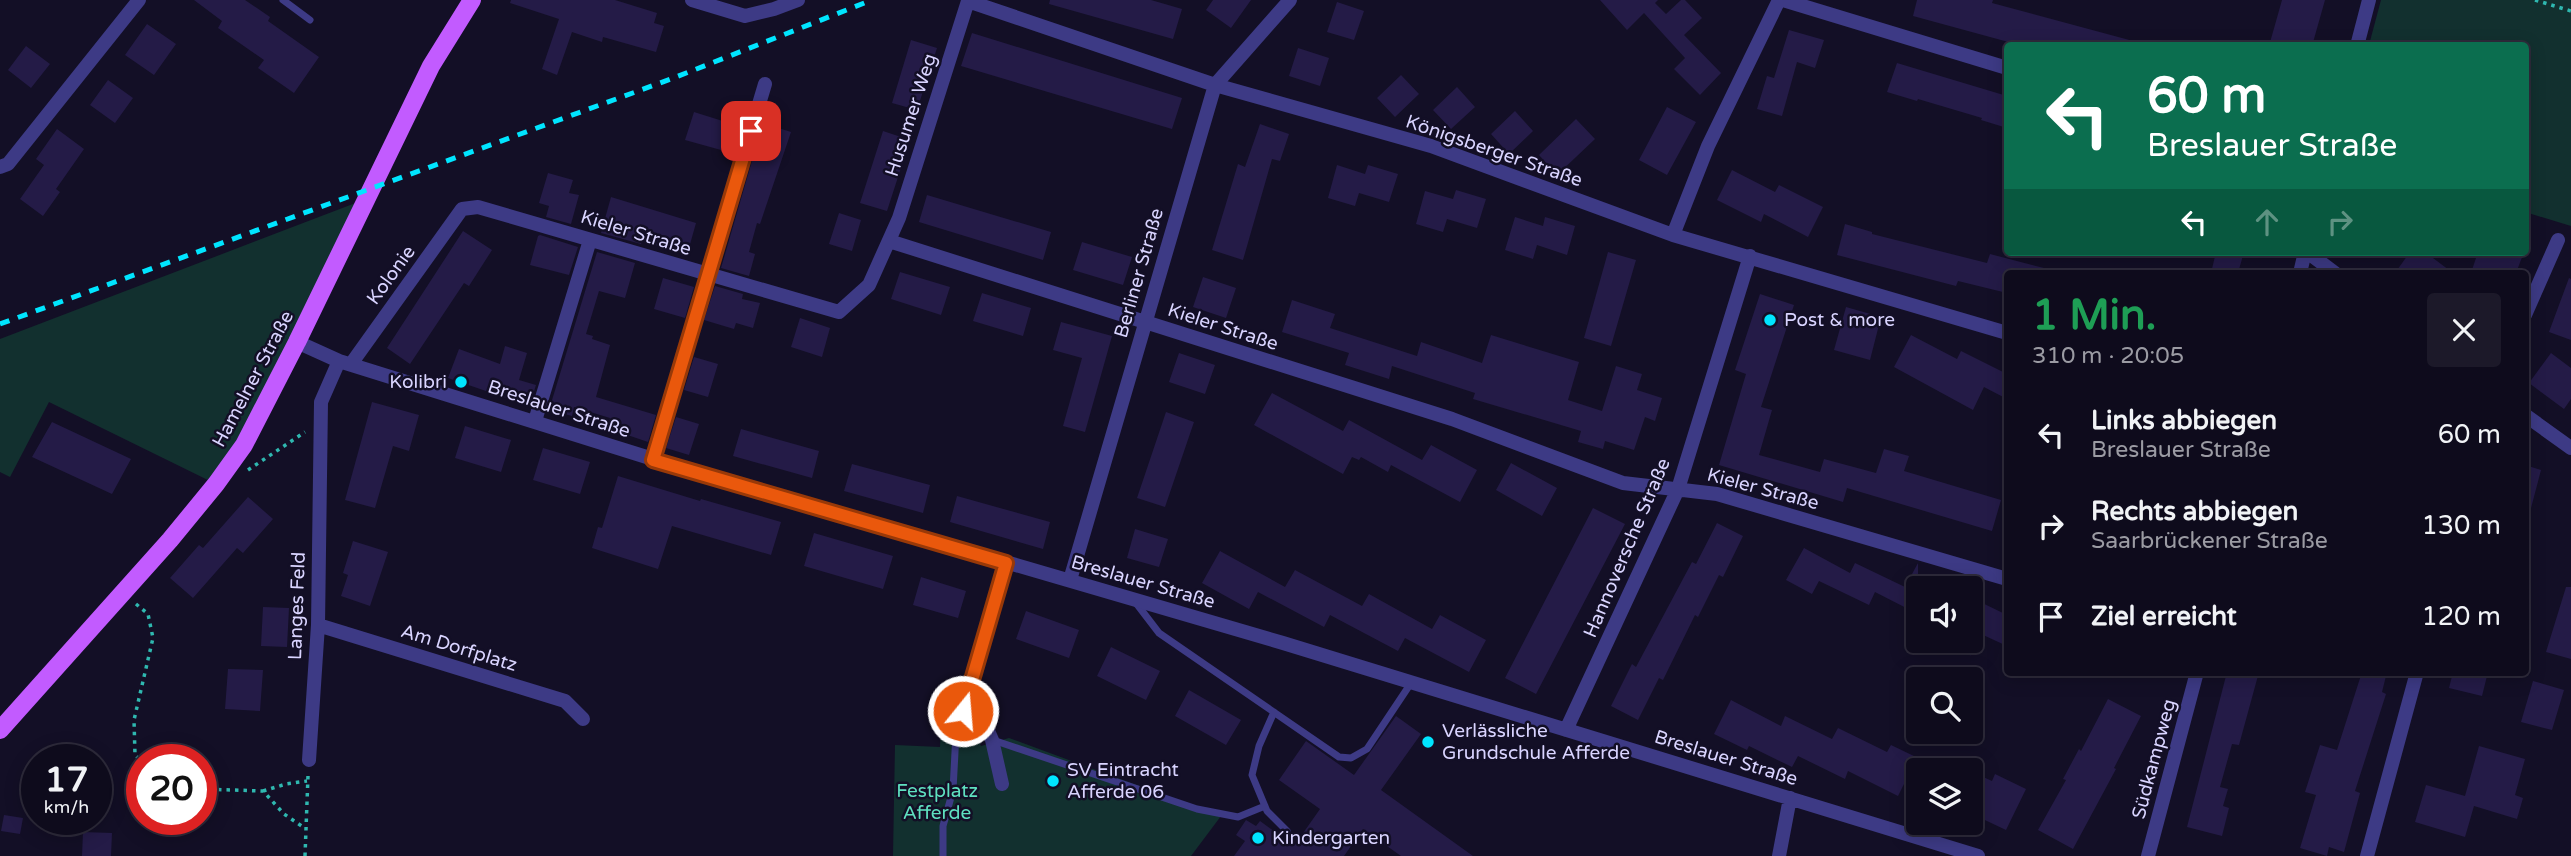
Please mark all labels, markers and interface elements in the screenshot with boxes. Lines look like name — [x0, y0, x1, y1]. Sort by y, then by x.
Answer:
street label: Husumer Weg — [881, 51, 941, 179]
text: 60 m — [2147, 67, 2266, 126]
icon: left — [2032, 70, 2123, 161]
pin — [721, 101, 781, 161]
street label: Königsberger Straße — [1403, 110, 1585, 192]
icon: arrive — [732, 112, 770, 150]
text: Breslauer Straße — [2147, 127, 2397, 165]
icon: left — [2175, 203, 2213, 241]
icon: ahead — [2248, 203, 2286, 241]
icon: right — [2321, 203, 2359, 241]
street label: Kieler Straße — [578, 206, 694, 260]
street label: Berliner Straße — [1110, 206, 1168, 340]
street label: Kolonie — [362, 241, 420, 309]
text: 1 Min. — [2032, 290, 2156, 341]
button: close — [2427, 293, 2501, 367]
street label: Kieler Straße — [1165, 299, 1281, 355]
street label: Hamelner Straße — [208, 307, 298, 451]
place label: Post & more — [1784, 309, 1895, 331]
marker: Post & more — [1762, 312, 1778, 328]
text: 310 m · 20:05 — [2032, 342, 2184, 370]
place label: Kolibri — [389, 371, 447, 393]
marker: Kolibri — [453, 374, 469, 390]
street label: Breslauer Straße — [485, 376, 633, 442]
text: Links abbiegen — [2091, 405, 2277, 436]
icon: left — [2032, 416, 2070, 454]
text: 60 m — [2438, 419, 2501, 450]
text: Breslauer Straße — [2091, 436, 2271, 464]
street label: Hannoversche Straße — [1579, 455, 1675, 641]
street label: Kieler Straße — [1705, 464, 1821, 514]
text: Rechts abbiegen — [2091, 496, 2298, 527]
icon: right — [2032, 507, 2070, 545]
text: 130 m — [2421, 510, 2501, 541]
text: Saarbrückener Straße — [2091, 527, 2328, 555]
street label: Breslauer Straße — [1069, 551, 1217, 613]
street label: Langes Feld — [284, 552, 310, 660]
map controls — [1906, 576, 1983, 835]
button: sound — [1906, 576, 1983, 653]
icon: arrive — [2032, 598, 2070, 636]
text: Ziel erreicht — [2091, 601, 2237, 632]
text: 120 m — [2421, 601, 2501, 632]
street label: Am Dorfplatz — [398, 620, 520, 676]
button: search — [1906, 667, 1983, 744]
position arrow — [926, 674, 1000, 748]
street label: Südkampweg — [2127, 697, 2181, 821]
place label: Verlässliche Grundschule Afferde — [1442, 720, 1630, 764]
street label: Breslauer Straße — [1652, 726, 1800, 790]
marker: Verlässliche Grundschule Afferde — [1420, 734, 1436, 750]
speed limit sign: 20 — [126, 744, 217, 835]
button: layers — [1906, 758, 1983, 835]
text: 17 — [45, 759, 88, 801]
place label: SV Eintracht Afferde 06 — [1067, 759, 1179, 803]
marker: SV Eintracht Afferde 06 — [1045, 773, 1061, 789]
park label: Festplatz Afferde — [896, 780, 978, 824]
text: km/h — [44, 796, 89, 818]
place label: Kindergarten — [1272, 827, 1390, 849]
marker: Kindergarten — [1250, 830, 1266, 846]

